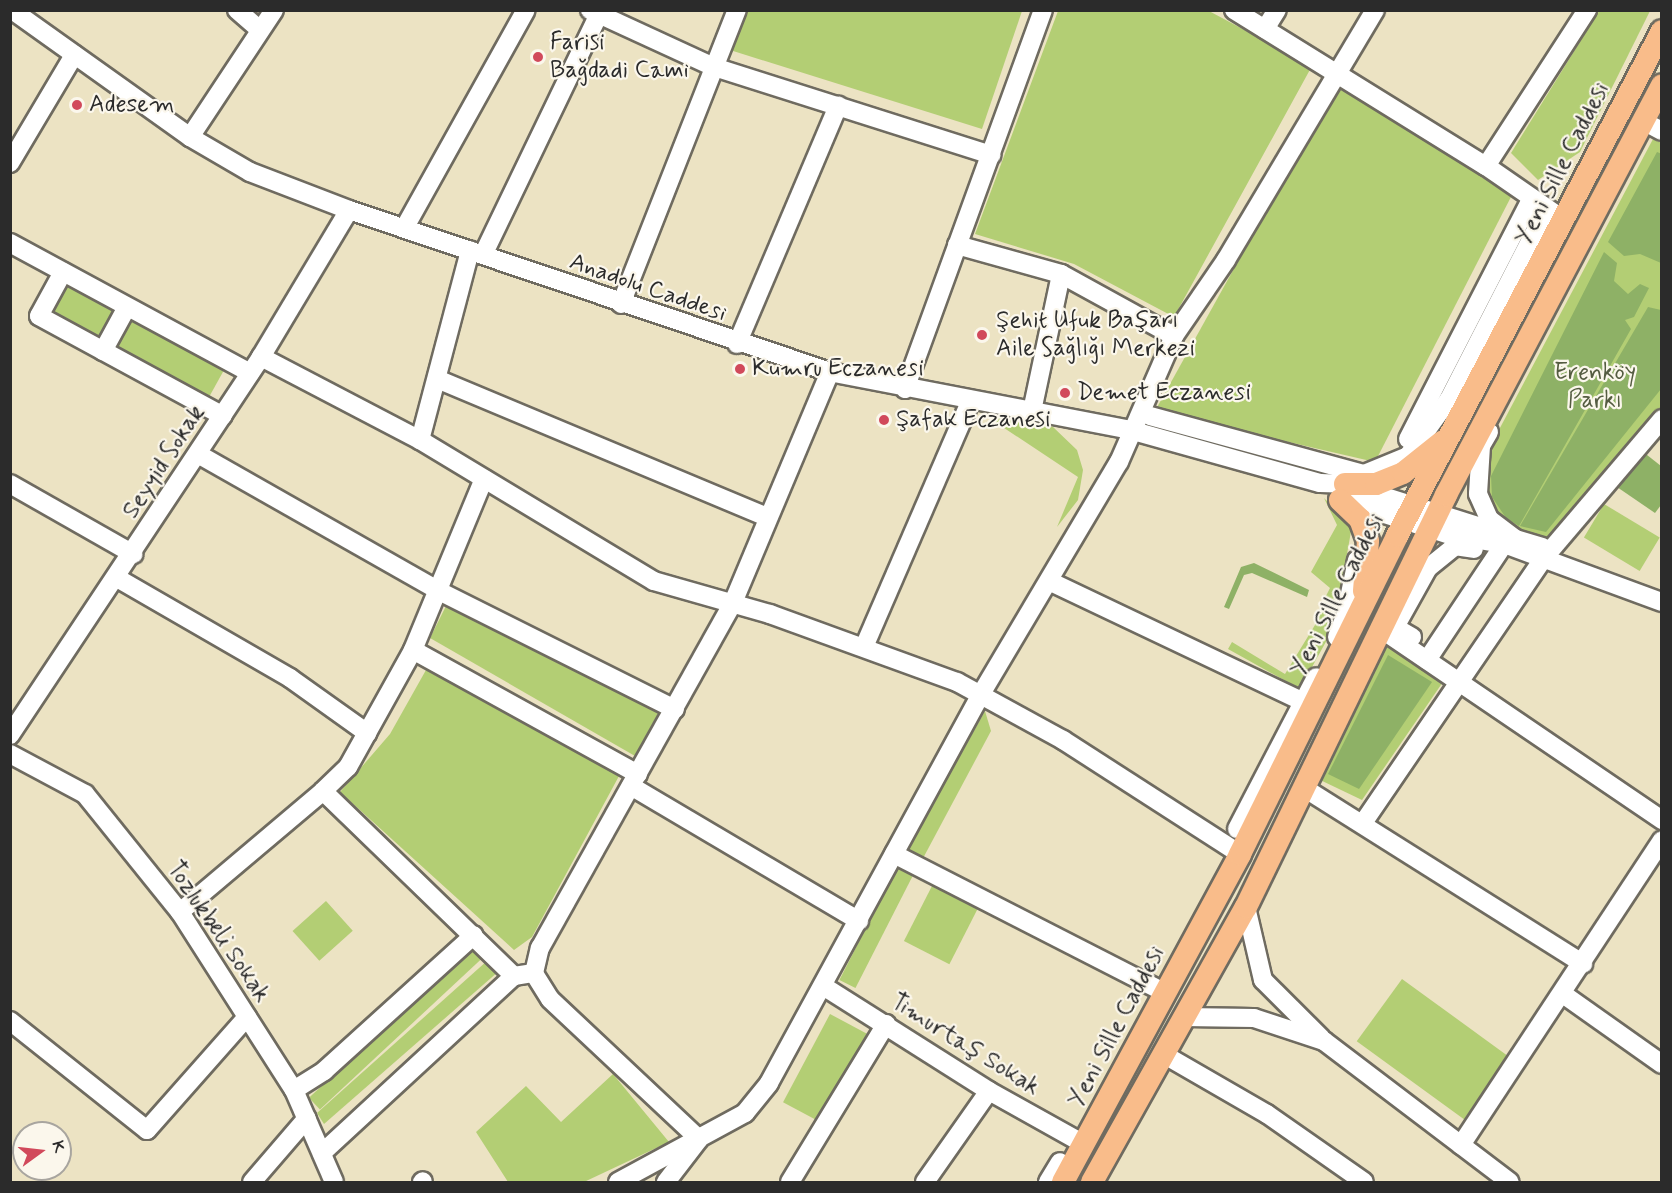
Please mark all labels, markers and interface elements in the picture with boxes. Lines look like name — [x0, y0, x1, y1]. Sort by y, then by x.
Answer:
place label: Farisi Bağdadi Cami — [550, 29, 693, 85]
marker: Farisi Bağdadi Cami — [531, 50, 545, 64]
street label: Yeni Sille Caddesi — [1509, 76, 1617, 252]
place label: Adesem — [89, 91, 175, 119]
marker: Adesem — [70, 98, 84, 112]
street label: Anadolu Caddesi — [566, 248, 730, 328]
place label: Şehit Ufuk Başarı Aile Sağlığı Merkezi — [996, 307, 1196, 363]
marker: Şehit Ufuk Başarı Aile Sağlığı Merkezi — [973, 326, 991, 344]
place label: Kumru Eczanesi — [752, 355, 924, 383]
park label: Erenköy Parkı — [1554, 359, 1636, 415]
marker: Kumru Eczanesi — [733, 362, 747, 376]
place label: Demet Eczanesi — [1077, 379, 1251, 407]
marker: Demet Eczanesi — [1058, 386, 1072, 400]
street label: Seyyid Sokak — [116, 399, 212, 525]
place label: Şafak Eczanesi — [896, 406, 1059, 434]
marker: Şafak Eczanesi — [877, 413, 891, 427]
street label: Yeni Sille Caddesi — [1284, 507, 1392, 683]
street label: Tozlukbeli Sokak — [160, 856, 276, 1008]
street label: Yeni Sille Caddesi — [1062, 940, 1172, 1114]
street label: Timurtaş Sokak — [885, 988, 1045, 1102]
north arrow — [12, 1121, 72, 1181]
text: K — [46, 1139, 70, 1155]

